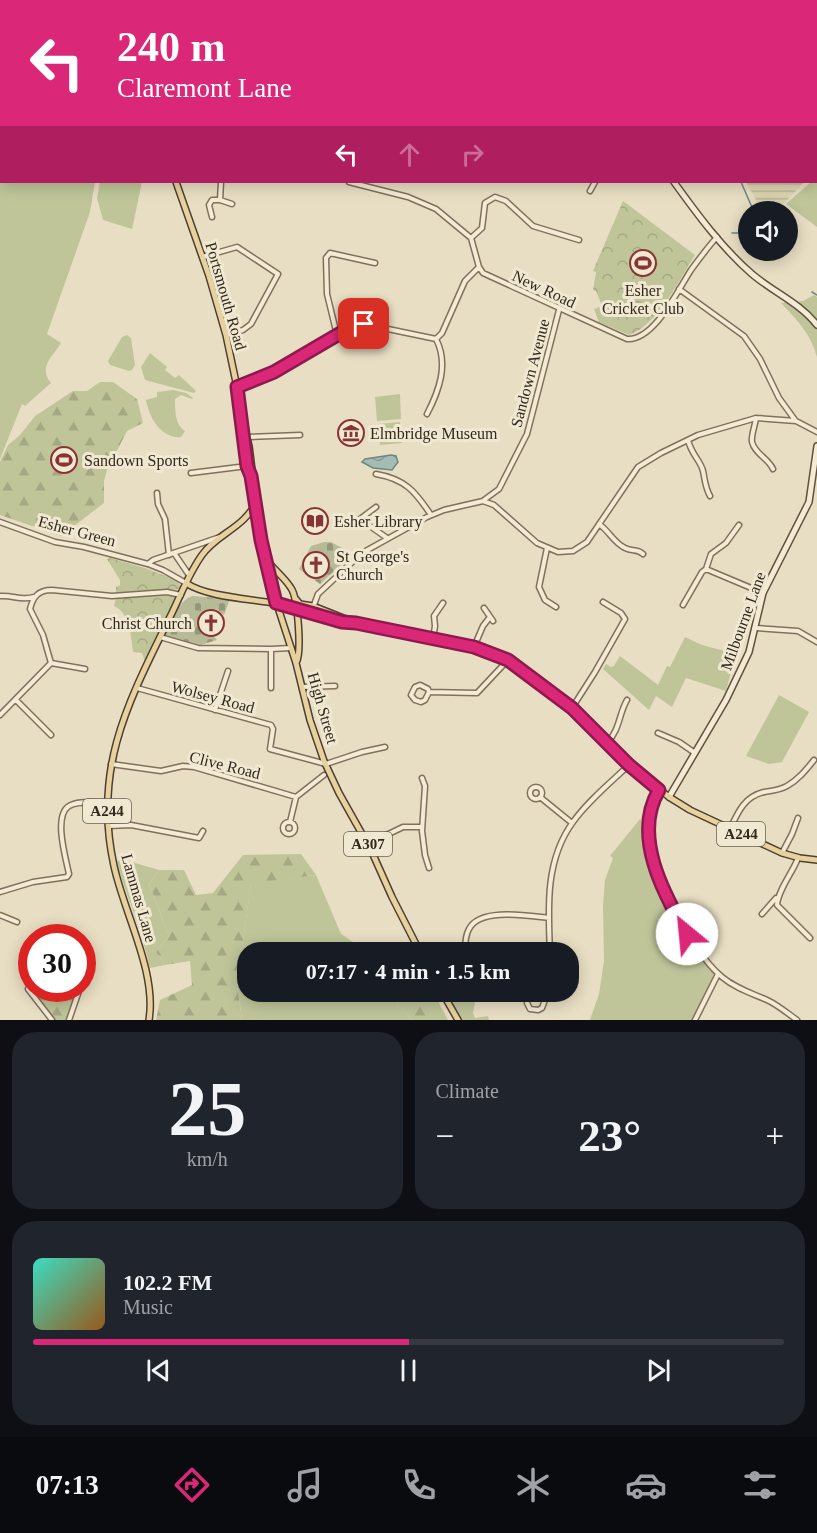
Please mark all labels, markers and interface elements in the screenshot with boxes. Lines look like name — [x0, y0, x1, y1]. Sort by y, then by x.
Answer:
icon: left — [18, 24, 96, 102]
text: 240 m — [117, 24, 226, 70]
text: Claremont Lane — [117, 73, 292, 103]
icon: left — [330, 138, 363, 171]
icon: ahead — [393, 138, 426, 171]
icon: right — [456, 138, 489, 171]
map controls — [738, 201, 798, 261]
button: sound — [738, 201, 798, 261]
street label: Portsmouth Road — [202, 240, 250, 352]
sports icon: Esher Cricket Club — [628, 248, 658, 278]
street label: New Road — [510, 267, 578, 311]
place label: Esher Cricket Club — [602, 282, 684, 317]
pin — [338, 298, 389, 349]
icon: arrive — [347, 307, 380, 340]
street label: Sandown Avenue — [507, 317, 553, 429]
museum icon: Elmbridge Museum — [336, 418, 366, 448]
place label: Elmbridge Museum — [370, 425, 498, 443]
sports icon: Sandown Sports — [49, 445, 79, 475]
place label: Sandown Sports — [84, 452, 188, 470]
library icon: Esher Library — [300, 506, 330, 536]
street label: Esher Green — [36, 512, 118, 550]
place label: Esher Library — [334, 513, 422, 531]
place label: St George's Church — [336, 548, 409, 583]
church icon: St George's Church — [301, 550, 331, 580]
street label: Milbourne Lane — [717, 569, 769, 673]
church icon: Christ Church — [196, 608, 226, 638]
place label: Christ Church — [102, 615, 192, 632]
street label: High Street — [304, 670, 341, 746]
street label: Wolsey Road — [169, 678, 256, 717]
street label: Clive Road — [188, 748, 262, 782]
road number: A244 — [83, 799, 131, 823]
road number: A244 — [717, 822, 765, 846]
road number: A307 — [344, 832, 392, 856]
street label: Lammas Lane — [118, 852, 160, 944]
position arrow — [655, 902, 719, 966]
speed limit sign: 30 — [18, 924, 96, 1002]
text: 07:17 · 4 min · 1.5 km — [306, 959, 510, 984]
text: 25 — [168, 1065, 246, 1152]
text: Climate — [436, 1080, 499, 1102]
text: 23° — [578, 1111, 641, 1161]
text: − — [436, 1118, 454, 1154]
text: + — [765, 1118, 784, 1154]
text: km/h — [187, 1148, 228, 1170]
text: 102.2 FM — [123, 1270, 212, 1295]
text: Music — [123, 1296, 173, 1318]
icon: previous — [142, 1354, 175, 1387]
icon: pause — [392, 1354, 425, 1387]
icon: next — [642, 1354, 675, 1387]
icon: directions — [171, 1464, 213, 1506]
icon: music — [284, 1464, 326, 1506]
icon: phone — [398, 1464, 440, 1506]
icon: climate — [512, 1464, 554, 1506]
icon: car — [625, 1464, 667, 1506]
icon: filters — [739, 1464, 781, 1506]
text: 07:13 — [36, 1470, 99, 1500]

